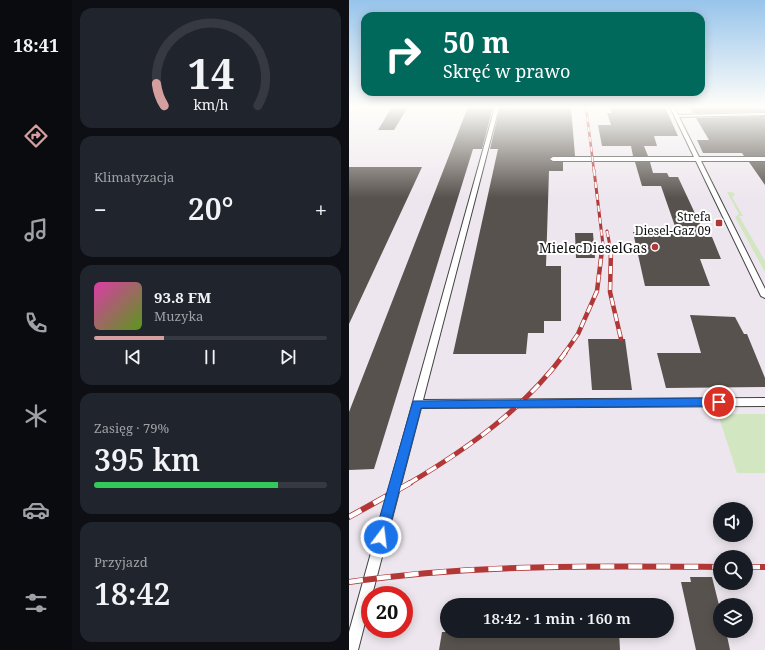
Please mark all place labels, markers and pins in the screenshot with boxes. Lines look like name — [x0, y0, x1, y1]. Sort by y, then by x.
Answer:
place label: Strefa Diesel-Gaz 09 — [635, 208, 711, 239]
marker: Strefa Diesel-Gaz 09 — [714, 218, 724, 228]
place label: MielecDieselGas — [539, 238, 647, 257]
marker: MielecDieselGas — [650, 242, 660, 252]
pin — [702, 385, 736, 419]

